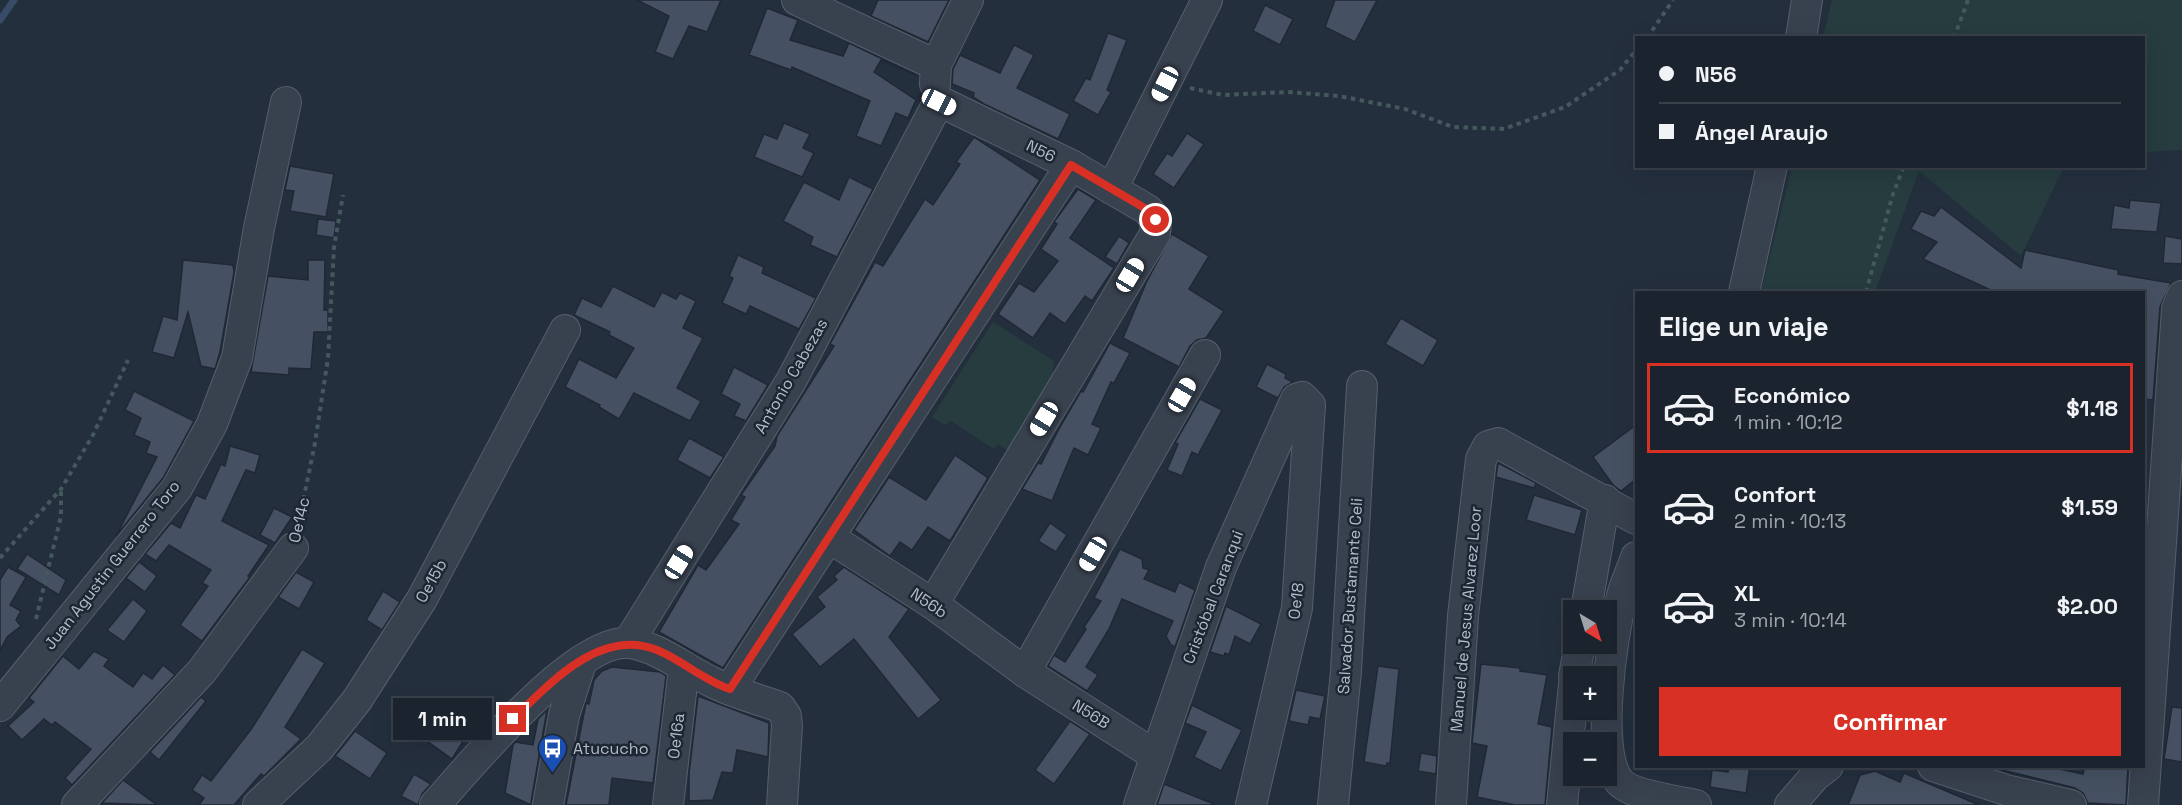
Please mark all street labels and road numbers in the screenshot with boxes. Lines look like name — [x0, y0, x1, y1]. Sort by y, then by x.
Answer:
street label: N56 — [1023, 135, 1059, 167]
street label: Antonio Cabezas — [750, 315, 832, 437]
street label: Juan Agustin Guerrero Toro — [39, 476, 185, 654]
street label: Oe14c — [284, 495, 314, 545]
street label: Salvador Bustamante Celi — [1333, 497, 1367, 695]
street label: Manuel de Jesus Alvarez Loor — [1446, 505, 1486, 733]
street label: Cristóbal Caranqui — [1178, 527, 1248, 667]
street label: Oe15b — [410, 555, 452, 607]
street label: Oe18 — [1283, 581, 1309, 621]
street label: N56b — [906, 583, 952, 623]
street label: N56B — [1068, 694, 1114, 734]
street label: Oe16a — [663, 712, 689, 760]

